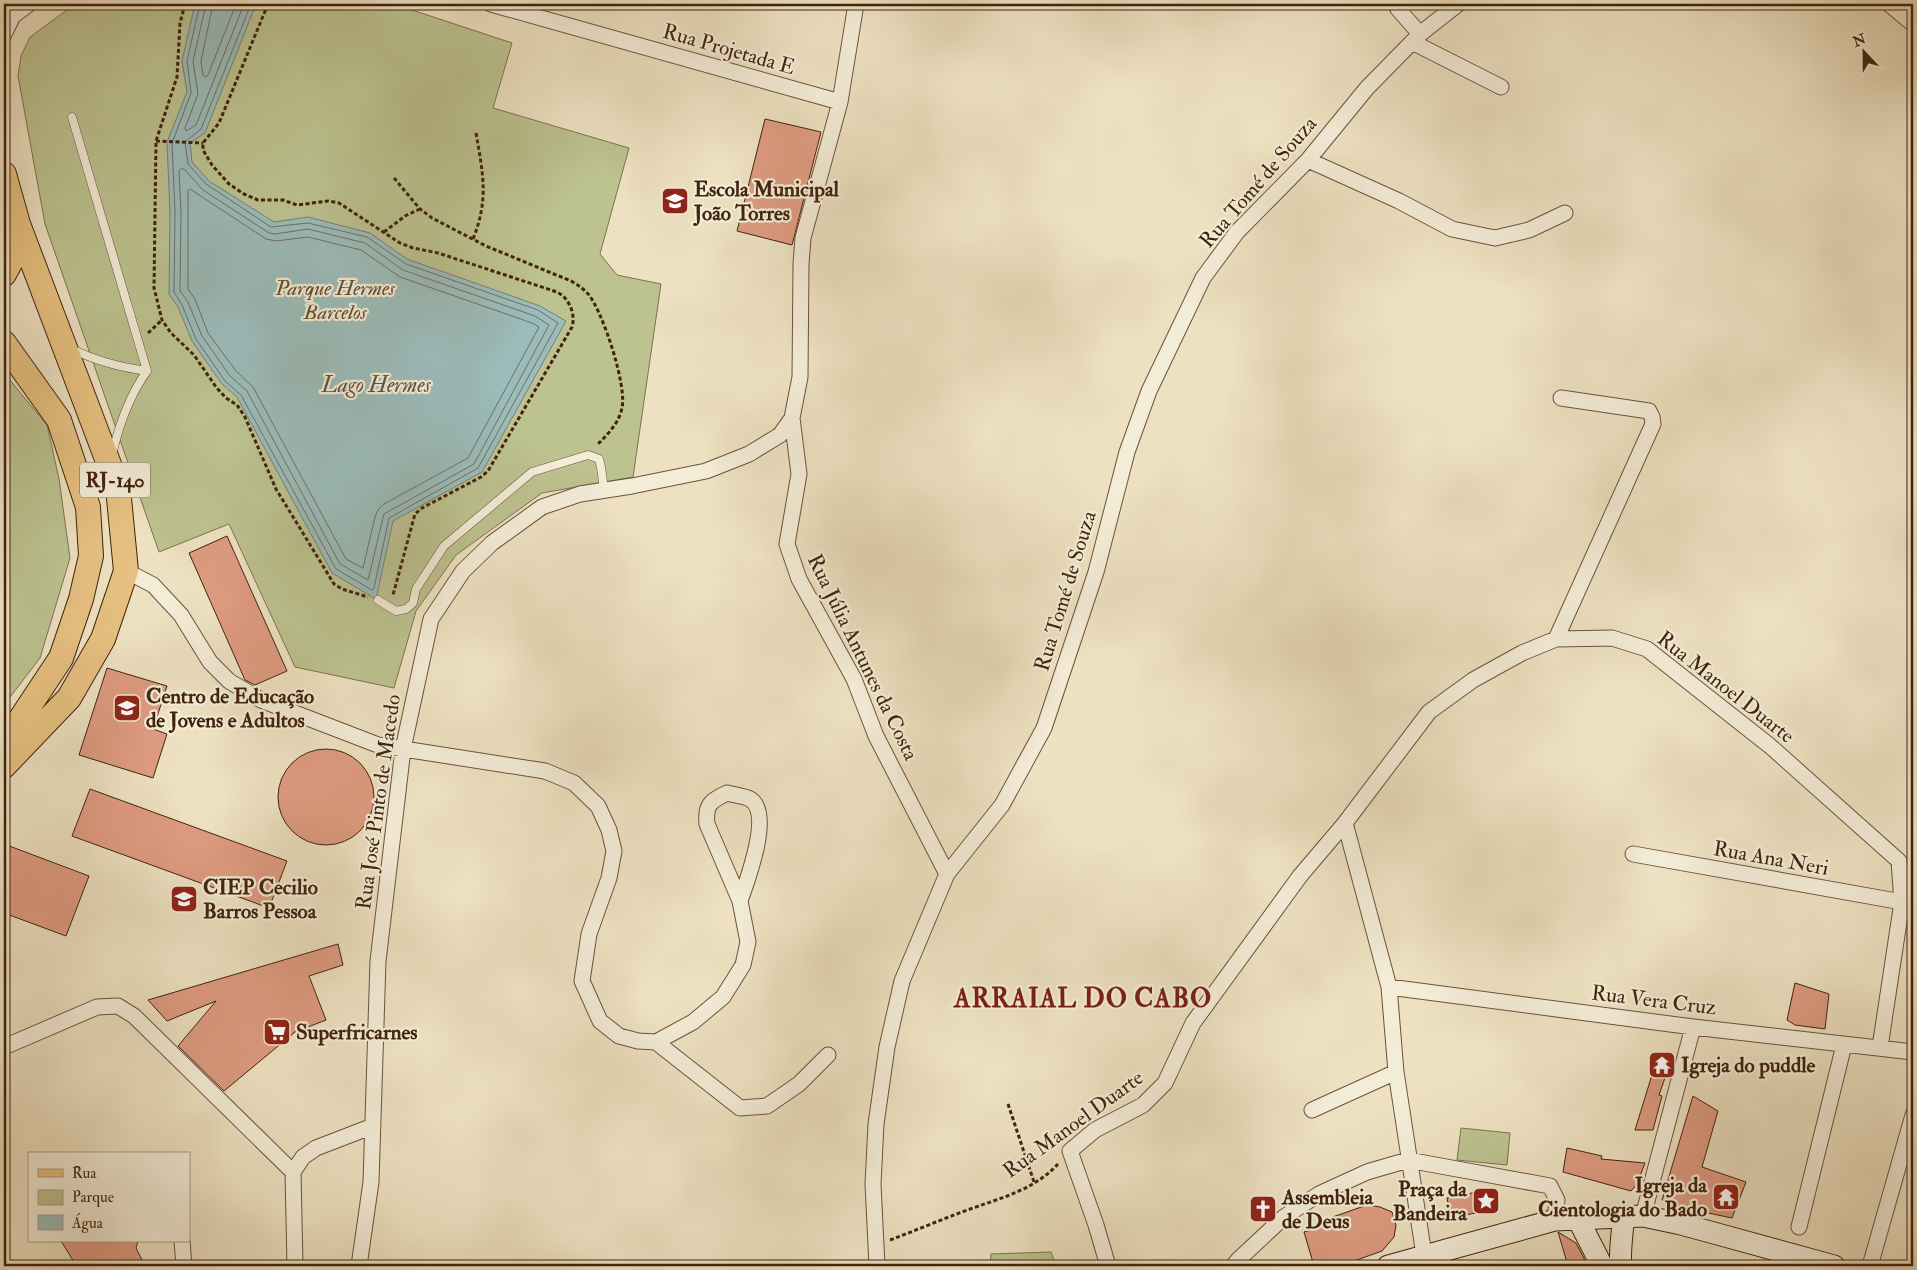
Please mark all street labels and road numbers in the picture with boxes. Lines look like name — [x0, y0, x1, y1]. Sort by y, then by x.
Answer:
street label: Rua Projetada E — [660, 18, 798, 81]
street label: Rua Tomé de Souza — [1194, 111, 1323, 254]
road number: RJ-140 — [80, 462, 150, 498]
street label: Rua Tomé de Souza — [1028, 507, 1103, 675]
street label: Rua Júlia Antunes da Costa — [801, 550, 924, 765]
street label: Rua Manoel Duarte — [1652, 625, 1800, 750]
street label: Rua José Pinto de Macedo — [350, 693, 407, 911]
street label: Rua Ana Neri — [1711, 835, 1831, 882]
street label: Rua Vera Cruz — [1590, 979, 1718, 1022]
street label: Rua Manoel Duarte — [998, 1064, 1149, 1184]

